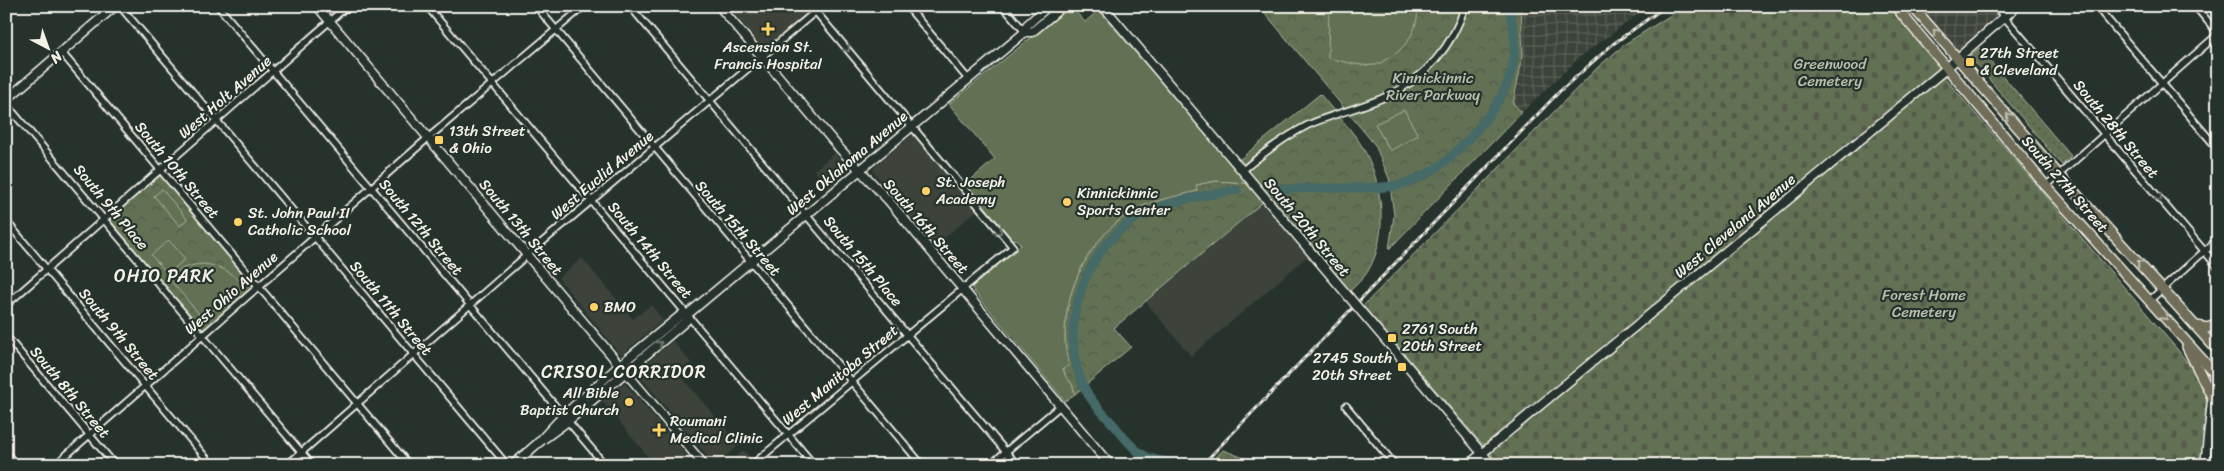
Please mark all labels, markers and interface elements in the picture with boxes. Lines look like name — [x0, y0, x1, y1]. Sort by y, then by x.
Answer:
north arrow — [22, 22, 72, 72]
marker: Ascension St. Francis Hospital — [761, 22, 775, 36]
one-way arrow — [1933, 28, 1942, 37]
place label: Ascension St. Francis Hospital — [714, 34, 823, 77]
place label: 27th Street & Cleveland — [1980, 40, 2060, 83]
one-way arrow — [842, 43, 850, 52]
text: N — [44, 44, 69, 70]
street label: West Holt Avenue — [172, 48, 278, 145]
park label: Greenwood Cemetery — [1794, 51, 1867, 94]
marker: 27th Street & Cleveland — [1964, 56, 1976, 68]
park label: Kinnickinnic River Parkway — [1386, 65, 1480, 108]
street label: South 28th Street — [2067, 74, 2166, 185]
street label: West Oklahoma Avenue — [780, 104, 914, 222]
one-way arrow — [2005, 112, 2014, 121]
street label: South 10th Street — [128, 115, 226, 225]
place label: 13th Street & Ohio — [449, 118, 526, 161]
street label: West Euclid Avenue — [544, 124, 660, 226]
street label: South 27th Street — [2015, 129, 2115, 239]
marker: 13th Street & Ohio — [433, 134, 445, 146]
street label: South 9th Place — [67, 158, 155, 256]
street label: West Cleveland Avenue — [1668, 167, 1802, 285]
place label: St. Joseph Academy — [935, 169, 1006, 212]
street label: South 20th Street — [1257, 171, 1357, 283]
street label: South 16th Street — [877, 172, 976, 280]
street label: South 12th Street — [372, 173, 470, 282]
street label: South 13th Street — [472, 173, 570, 282]
street label: South 15th Street — [689, 174, 788, 282]
place label: Kinnickinnic Sports Center — [1077, 180, 1170, 223]
marker: St. Joseph Academy — [920, 185, 932, 197]
one-way arrow — [2153, 193, 2162, 202]
street label: South 14th Street — [601, 195, 699, 305]
marker: Kinnickinnic Sports Center — [1061, 196, 1073, 208]
place label: St. John Paul II Catholic School — [248, 200, 352, 243]
street label: South 15th Place — [817, 209, 909, 313]
marker: St. John Paul II Catholic School — [232, 216, 244, 228]
one-way arrow — [994, 225, 1002, 234]
street label: West Ohio Avenue — [178, 245, 284, 341]
street label: South 11th Street — [343, 254, 439, 362]
district label: OHIO PARK — [114, 260, 214, 292]
one-way arrow — [2137, 260, 2146, 269]
street label: South 9th Street — [72, 282, 166, 387]
park label: Forest Home Cemetery — [1882, 282, 1966, 325]
place label: BMO — [604, 294, 636, 320]
marker: BMO — [588, 301, 600, 313]
one-way arrow — [2159, 311, 2168, 320]
place label: 2761 South 20th Street — [1402, 316, 1482, 359]
street label: West Manitoba Street — [776, 318, 905, 432]
marker: 2761 South 20th Street — [1386, 332, 1398, 344]
street label: South 8th Street — [23, 340, 117, 444]
one-way arrow — [653, 341, 662, 350]
place label: 2745 South 20th Street — [1312, 345, 1392, 388]
district label: CRISOL CORRIDOR — [541, 356, 707, 388]
marker: 2745 South 20th Street — [1396, 361, 1408, 373]
place label: All Bible Baptist Church — [520, 380, 619, 423]
marker: All Bible Baptist Church — [623, 396, 635, 408]
place label: Roumani Medical Clinic — [670, 408, 763, 451]
marker: Roumani Medical Clinic — [652, 423, 666, 437]

